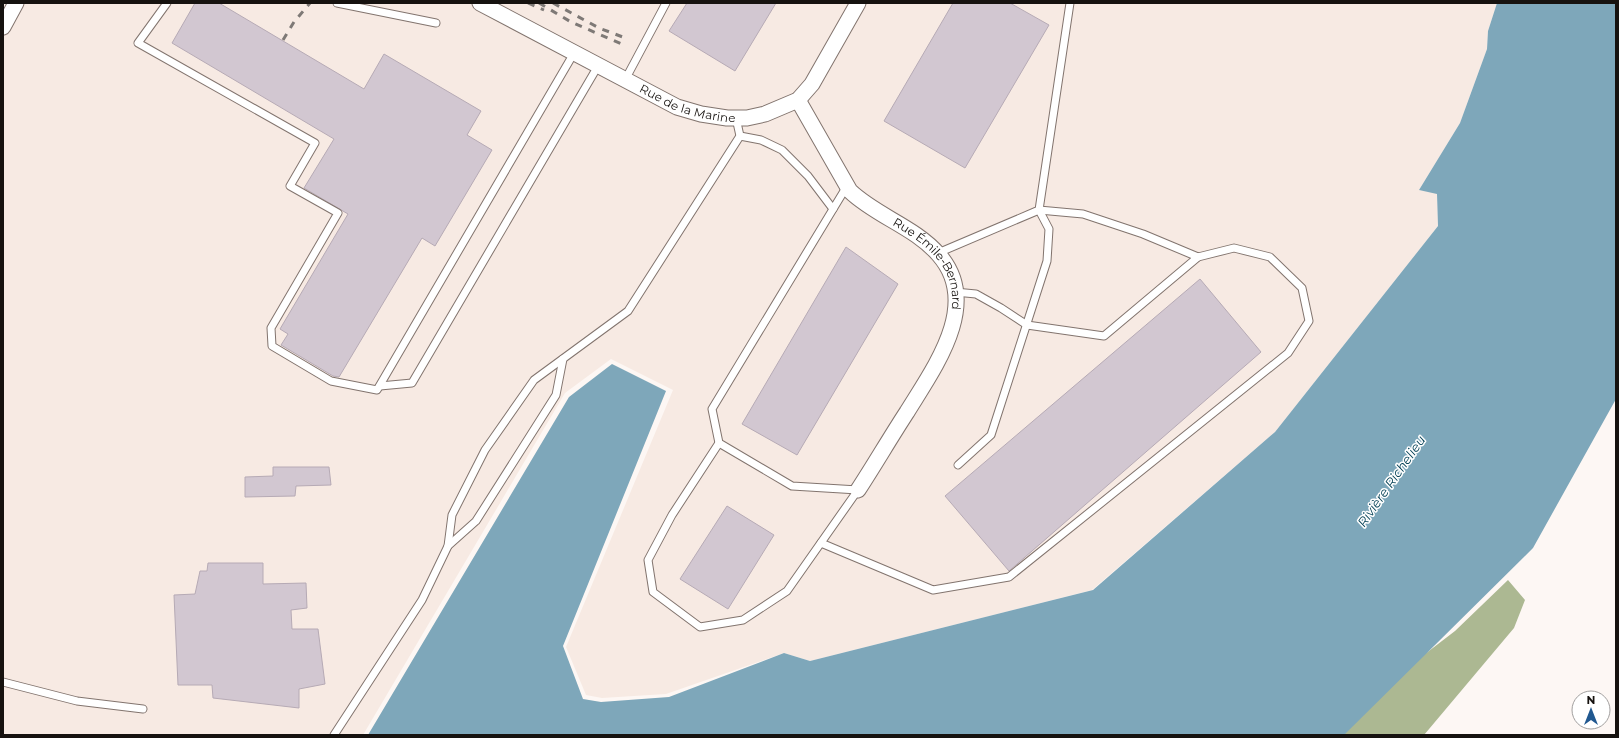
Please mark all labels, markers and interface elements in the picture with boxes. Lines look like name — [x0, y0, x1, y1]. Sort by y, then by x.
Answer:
street label: Rue de la Marine — [637, 81, 735, 125]
street label: Rue Émile-Bernard — [890, 214, 964, 310]
water label: Rivière Richelieu — [1353, 432, 1429, 530]
north arrow — [1571, 690, 1611, 730]
text: N — [1587, 693, 1595, 707]

